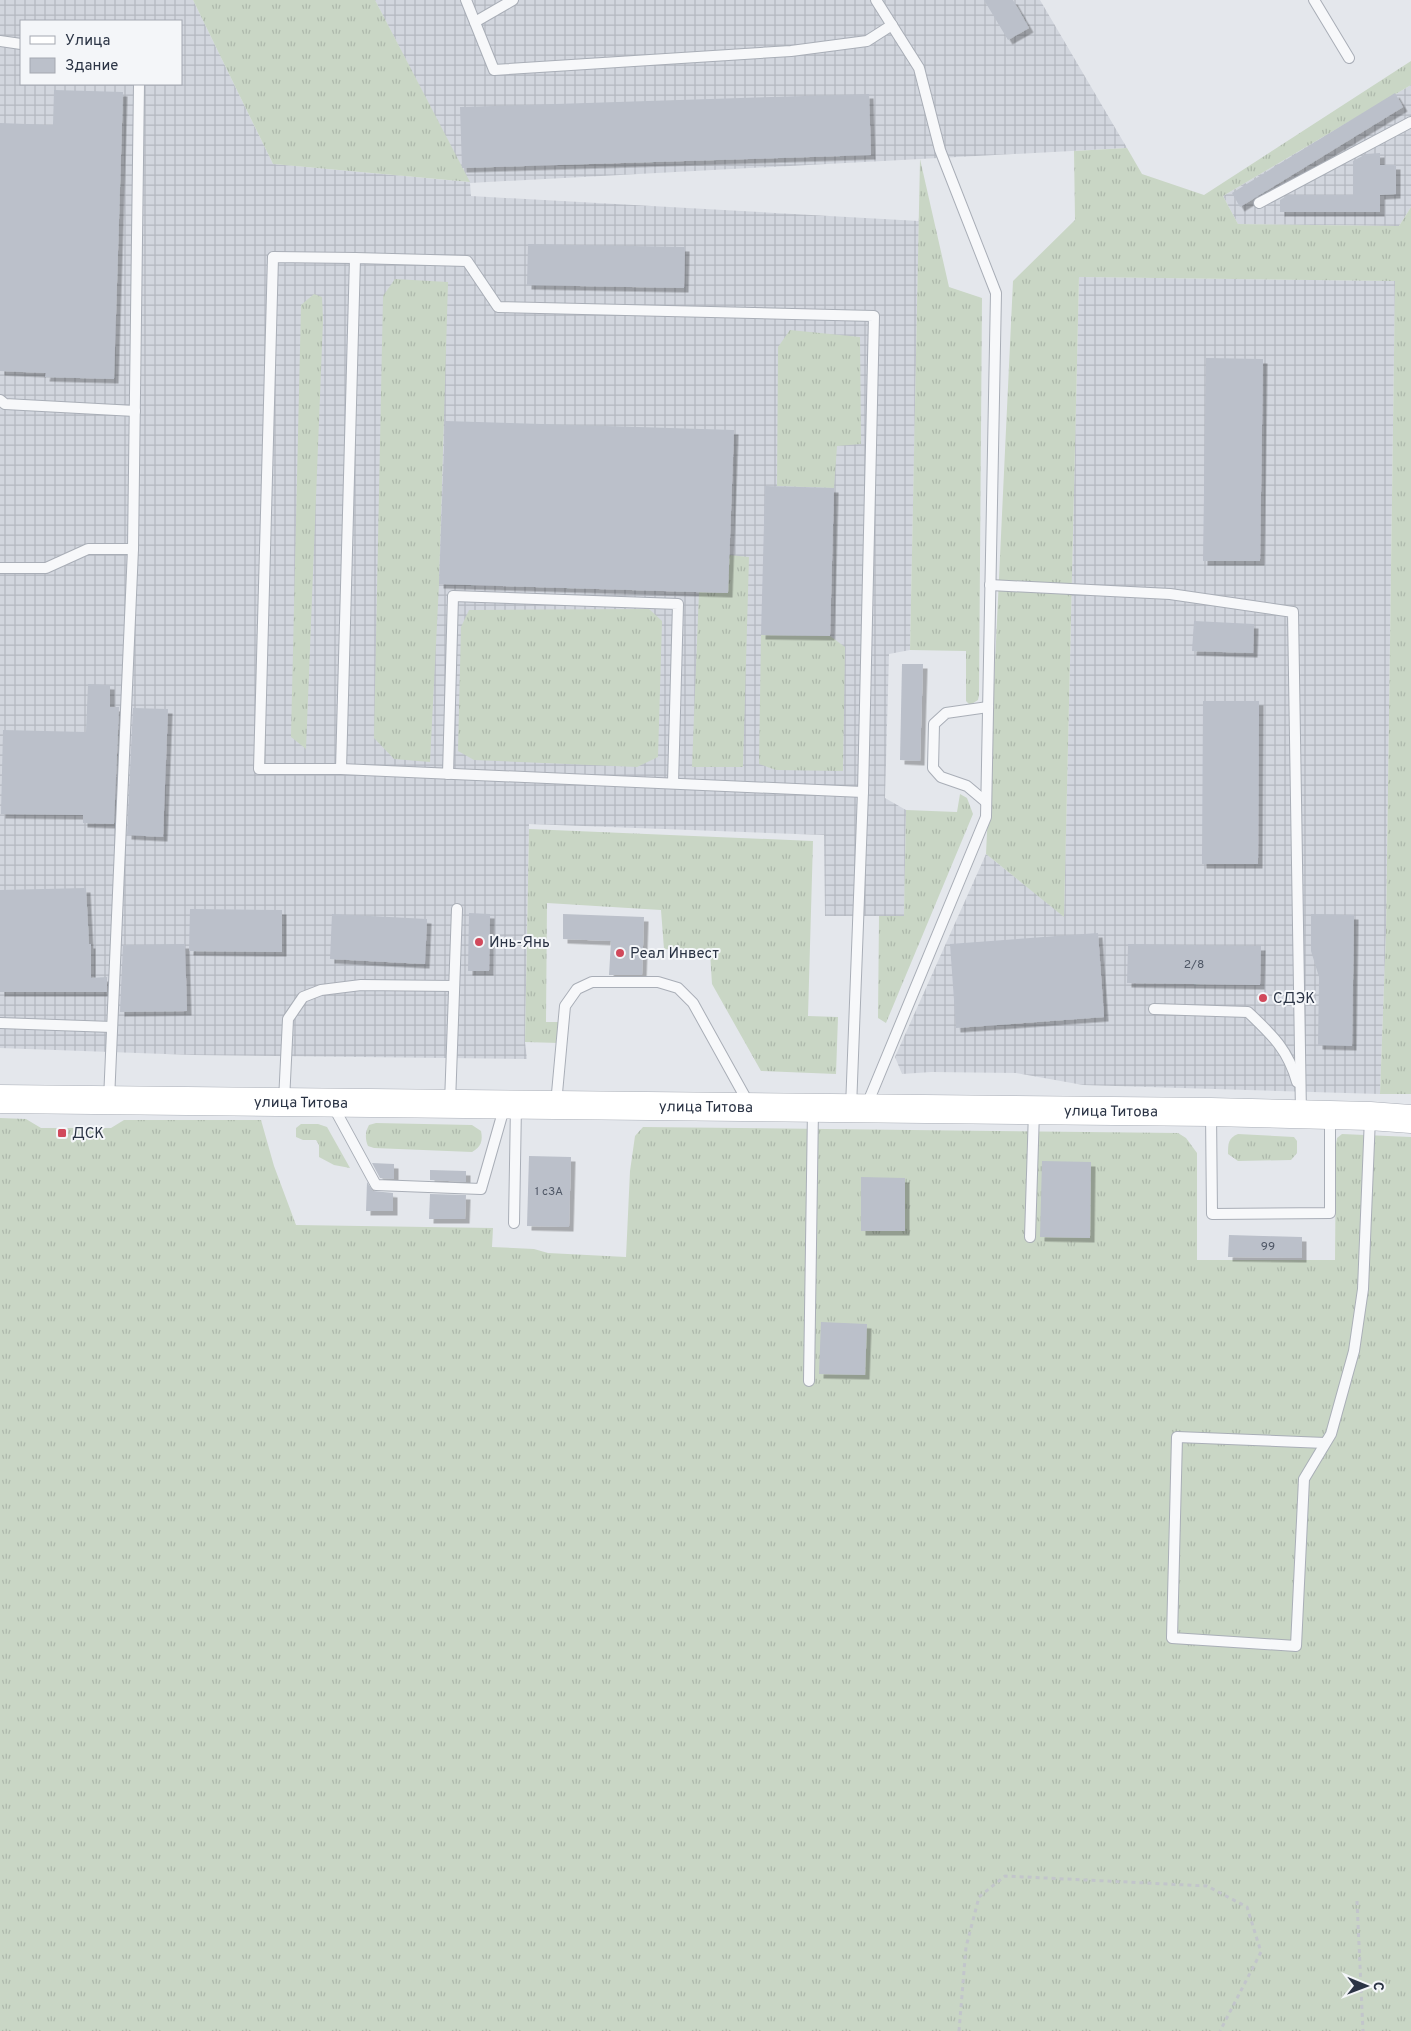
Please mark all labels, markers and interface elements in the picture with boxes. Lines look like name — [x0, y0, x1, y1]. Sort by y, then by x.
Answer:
legend — [20, 20, 182, 85]
text: Улица — [65, 32, 110, 51]
text: Здание — [65, 57, 118, 76]
place label: Инь-Янь — [489, 934, 550, 953]
marker: Инь-Янь — [473, 936, 485, 948]
place label: Реал Инвест — [630, 945, 719, 964]
marker: Реал Инвест — [614, 947, 626, 959]
house number: 2/8 — [1184, 957, 1204, 973]
place label: СДЭК — [1273, 990, 1315, 1009]
marker: СДЭК — [1257, 992, 1269, 1004]
street label: улица Титова — [254, 1094, 348, 1114]
street label: улица Титова — [659, 1098, 753, 1118]
street label: улица Титова — [1064, 1102, 1158, 1122]
place label: ДСК — [72, 1125, 104, 1144]
marker: ДСК — [56, 1127, 68, 1139]
house number: 1 с3А — [535, 1184, 563, 1200]
house number: 99 — [1261, 1239, 1275, 1255]
north arrow — [1341, 1961, 1391, 2011]
text: С — [1369, 1982, 1386, 1991]

